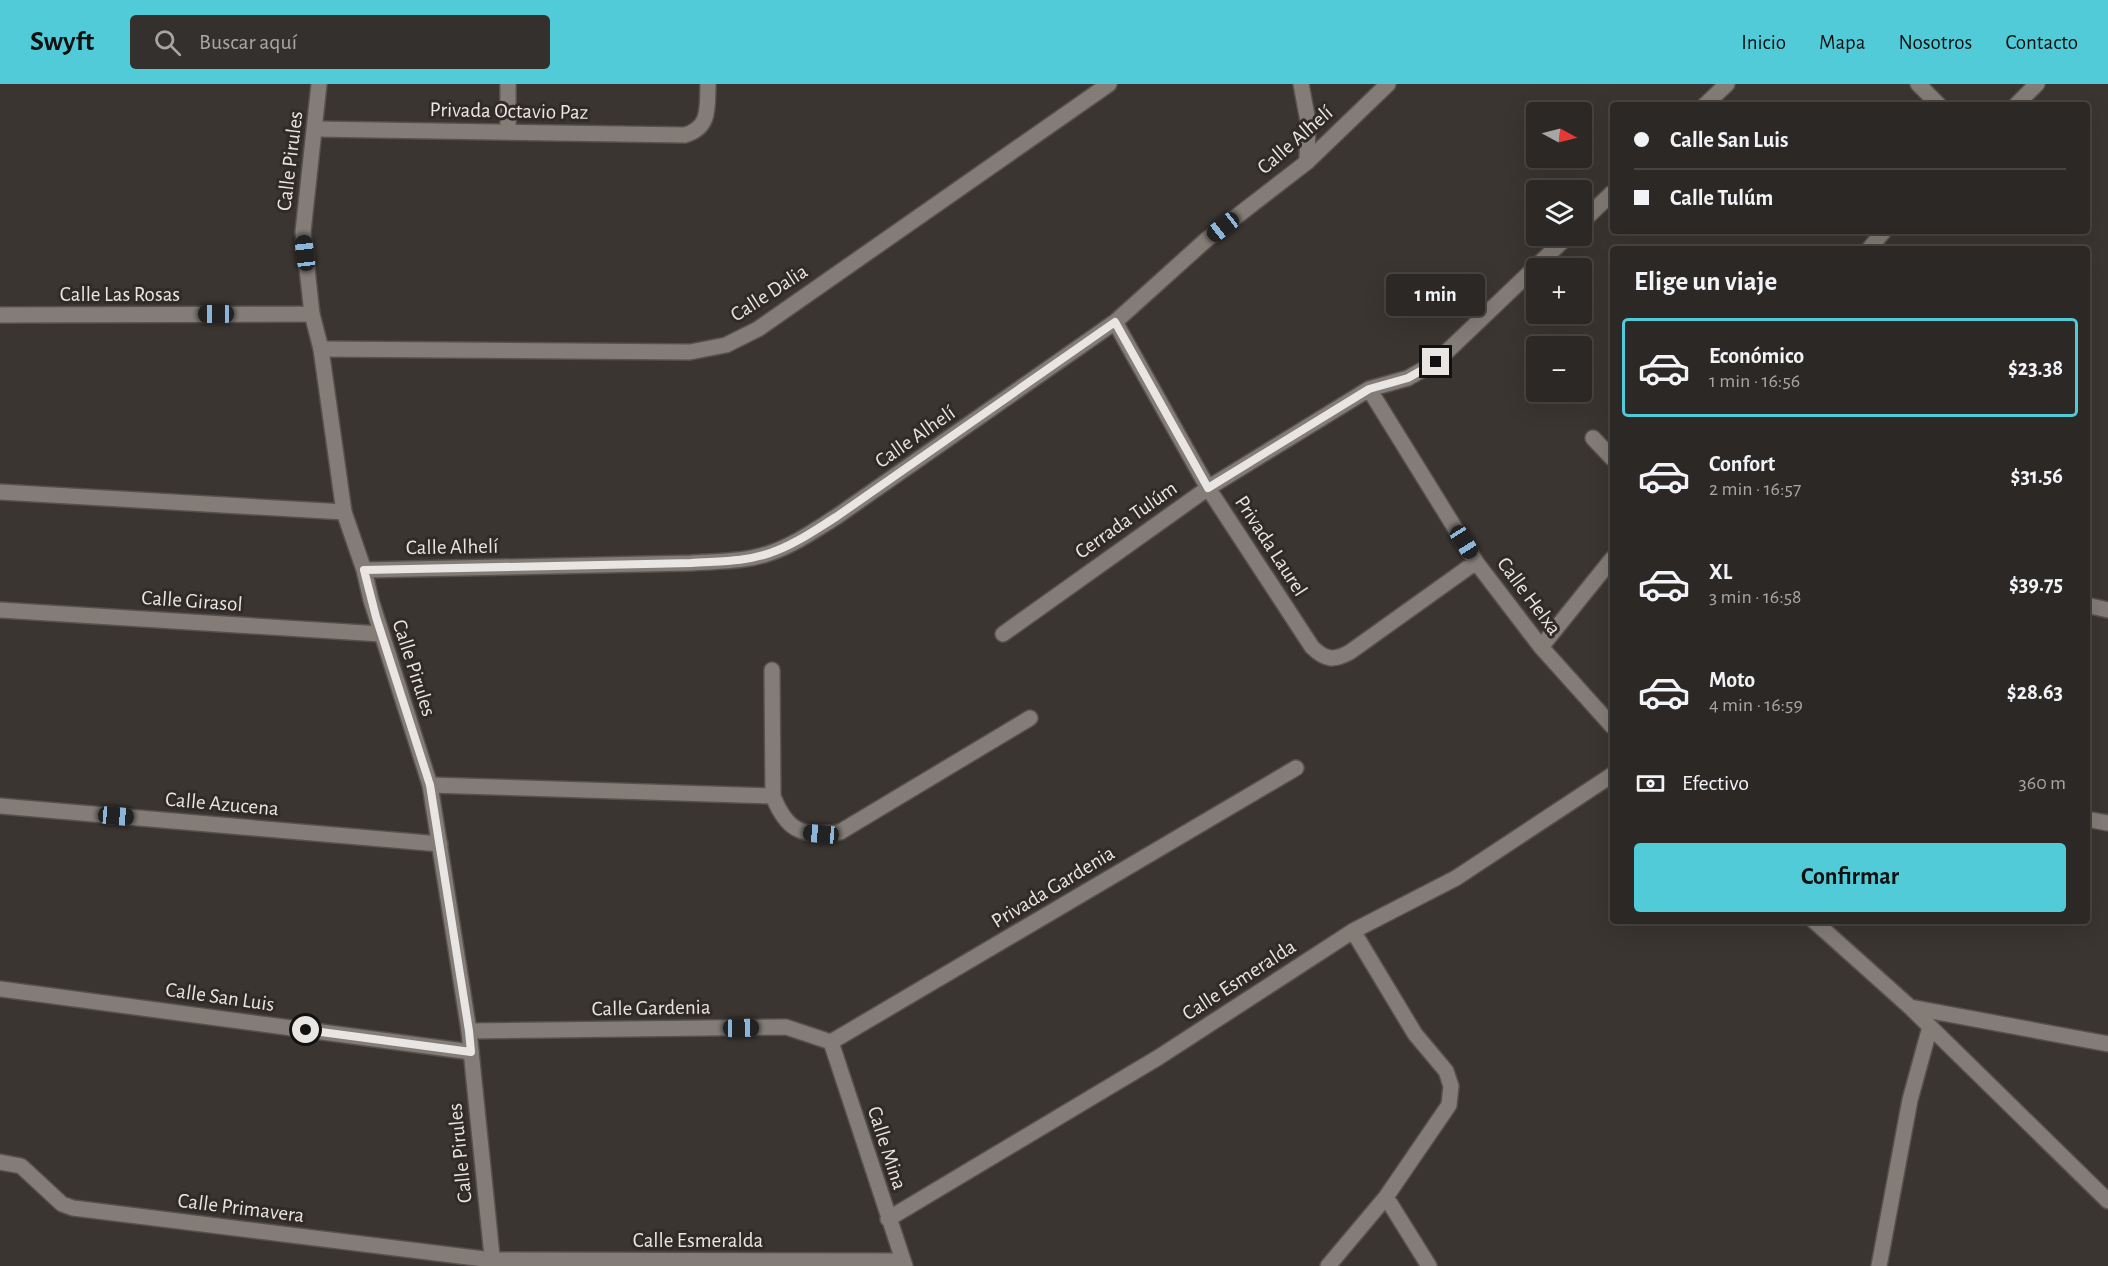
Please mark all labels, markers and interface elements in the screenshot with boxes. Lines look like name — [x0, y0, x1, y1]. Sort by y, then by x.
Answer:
search box — [130, 15, 550, 69]
icon: search — [151, 26, 184, 59]
text: Swyft — [30, 28, 94, 56]
text: Buscar aquí — [199, 31, 297, 53]
text: Inicio — [1741, 32, 1786, 53]
text: Mapa — [1819, 32, 1866, 53]
text: Nosotros — [1899, 32, 1972, 53]
text: Contacto — [2005, 32, 2078, 53]
street label: Privada Octavio Paz — [429, 99, 589, 123]
street label: Calle Alhelí — [1253, 101, 1337, 178]
north arrow — [1526, 102, 1592, 168]
map controls — [1526, 102, 1592, 402]
street label: Calle Pirules — [273, 110, 307, 212]
text: Calle San Luis — [1670, 129, 1788, 151]
button: layers — [1526, 180, 1592, 246]
text: Calle Tulúm — [1670, 187, 1773, 209]
car — [1203, 209, 1243, 245]
car — [294, 234, 316, 272]
button: + — [1526, 258, 1592, 324]
street label: Calle Dalia — [727, 260, 812, 326]
text: Elige un viaje — [1634, 268, 1777, 295]
callout: 1 min — [1386, 275, 1486, 317]
street label: Calle Las Rosas — [60, 284, 180, 305]
text: 1 min — [1414, 285, 1457, 305]
car — [198, 305, 234, 323]
button: − — [1526, 336, 1592, 402]
icon: car — [1637, 341, 1691, 395]
text: Económico — [1709, 345, 1804, 367]
route end — [1422, 348, 1449, 375]
text: $23.38 — [2008, 357, 2063, 379]
text: 1 min · 16:56 — [1709, 371, 1800, 391]
street label: Calle Alhelí — [871, 401, 960, 472]
icon: car — [1637, 449, 1691, 503]
text: Confort — [1709, 453, 1775, 475]
text: $31.56 — [2011, 465, 2063, 487]
street label: Cerrada Tulúm — [1071, 477, 1181, 563]
text: 2 min · 16:57 — [1709, 479, 1801, 499]
street label: Privada Laurel — [1231, 492, 1311, 600]
car — [1447, 522, 1481, 562]
street label: Calle Alhelí — [406, 536, 499, 558]
street label: Calle Helxa — [1493, 553, 1565, 639]
icon: car — [1637, 557, 1691, 611]
text: XL — [1709, 561, 1732, 583]
text: $39.75 — [2009, 573, 2063, 595]
street label: Calle Girasol — [141, 587, 243, 615]
text: 3 min · 16:58 — [1709, 587, 1802, 607]
street label: Calle Pirules — [389, 617, 439, 719]
icon: car — [1637, 665, 1691, 719]
text: Moto — [1709, 669, 1755, 691]
text: $28.63 — [2007, 681, 2063, 703]
text: 4 min · 16:59 — [1709, 695, 1803, 715]
icon: cash — [1634, 767, 1667, 800]
text: Efectivo — [1682, 772, 1749, 794]
text: 360 m — [2019, 773, 2066, 793]
street label: Calle Azucena — [164, 789, 280, 819]
car — [97, 805, 135, 827]
car — [802, 823, 840, 845]
street label: Privada Gardenia — [988, 842, 1118, 932]
button: Confirmar — [1634, 843, 2066, 912]
street label: Calle Esmeralda — [1179, 935, 1300, 1024]
street label: Calle San Luis — [164, 979, 276, 1015]
street label: Calle Gardenia — [591, 996, 711, 1020]
route start — [292, 1016, 319, 1043]
car — [723, 1019, 759, 1037]
street label: Calle Pirules — [444, 1102, 476, 1204]
street label: Calle Mina — [864, 1104, 910, 1193]
street label: Calle Primavera — [176, 1190, 306, 1226]
street label: Calle Esmeralda — [633, 1230, 764, 1251]

